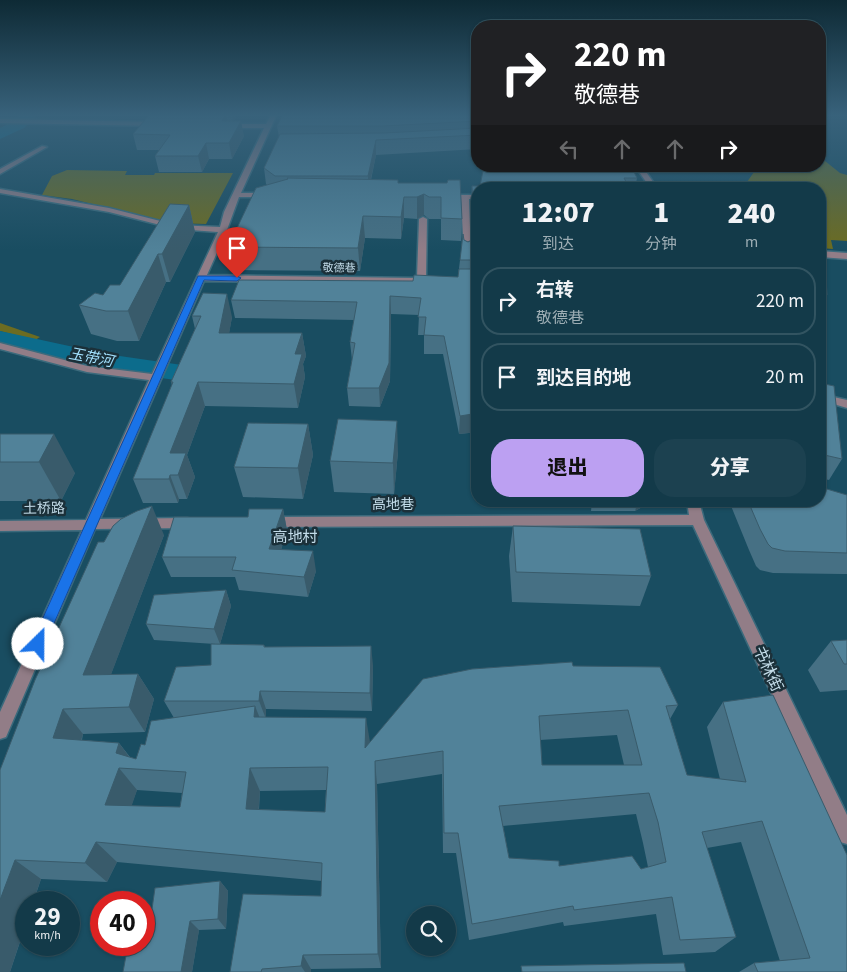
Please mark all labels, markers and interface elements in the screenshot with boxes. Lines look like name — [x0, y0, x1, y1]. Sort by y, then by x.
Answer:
text: 220 m — [574, 30, 666, 80]
icon: right — [491, 40, 556, 105]
text: 敬德巷 — [574, 79, 640, 111]
icon: left — [555, 135, 583, 163]
icon: ahead — [608, 135, 636, 163]
icon: ahead — [661, 135, 689, 163]
icon: right — [714, 135, 742, 163]
text: 12:07 — [521, 191, 595, 234]
text: 1 — [653, 191, 669, 234]
text: 240 — [728, 192, 776, 235]
pin — [216, 227, 258, 278]
text: m — [745, 231, 758, 253]
text: 到达 — [542, 233, 574, 255]
text: 分钟 — [645, 233, 677, 255]
icon: arrive — [223, 234, 251, 262]
street label: 敬德巷 — [322, 260, 356, 276]
text: 右转 — [536, 277, 574, 304]
icon: right — [493, 287, 521, 315]
text: 220 m — [756, 288, 804, 315]
text: 敬德巷 — [536, 307, 584, 329]
water label: 玉带河 — [67, 343, 118, 373]
icon: arrive — [493, 363, 521, 391]
text: 20 m — [766, 364, 804, 391]
text: 到达目的地 — [536, 365, 631, 392]
button: 退出 — [491, 439, 644, 497]
button: 分享 — [654, 439, 806, 497]
street label: 高地巷 — [372, 495, 414, 515]
street label: 土桥路 — [23, 499, 65, 519]
district label: 高地村 — [272, 527, 318, 548]
position arrow — [11, 617, 63, 669]
street label: 书林街 — [748, 643, 788, 695]
speed limit sign: 40 — [90, 891, 155, 956]
text: 29 — [34, 899, 61, 935]
map controls — [406, 906, 456, 956]
button: search — [406, 906, 456, 956]
text: km/h — [34, 927, 61, 944]

